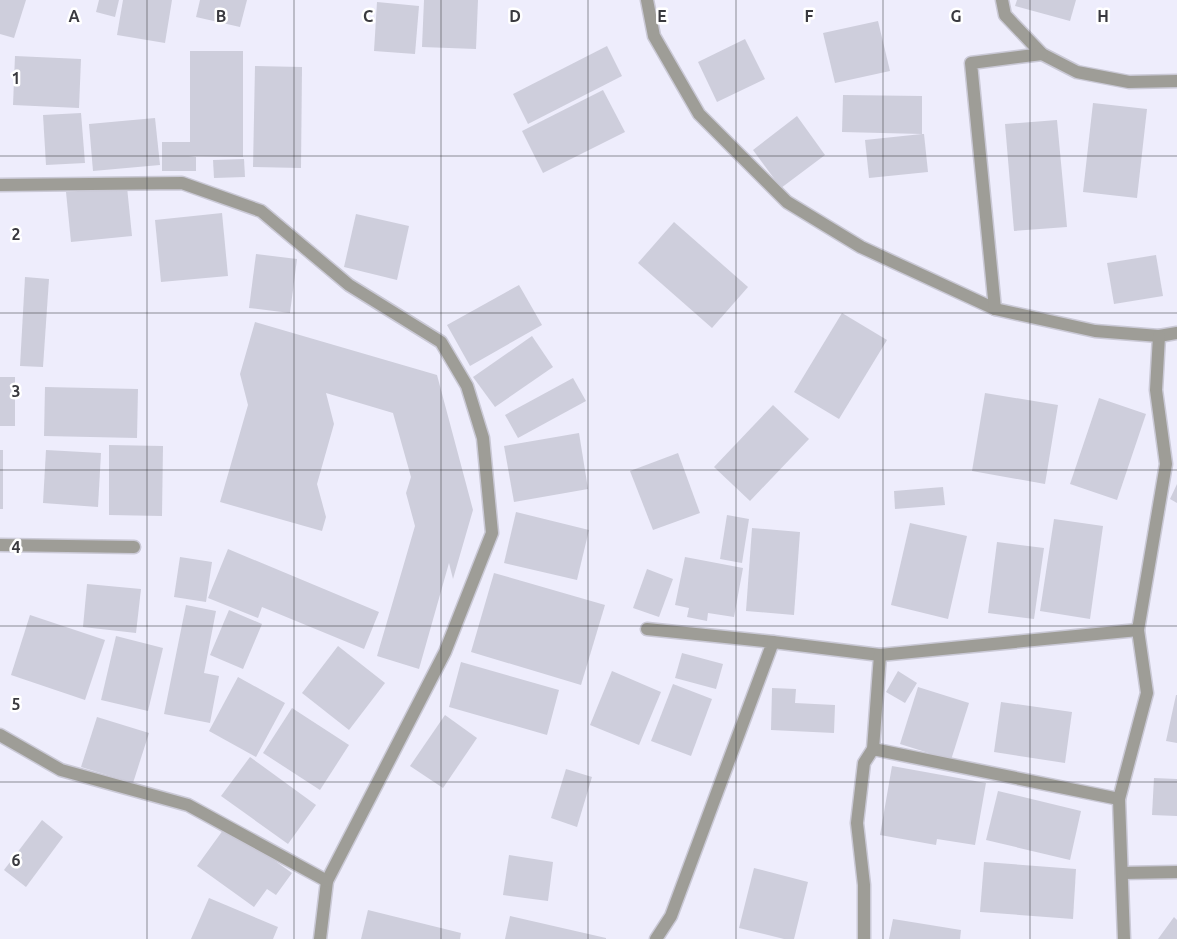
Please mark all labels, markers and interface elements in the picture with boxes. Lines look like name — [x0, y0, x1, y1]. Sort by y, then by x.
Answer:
text: A — [68, 7, 80, 25]
text: B — [216, 7, 226, 25]
text: C — [363, 7, 373, 25]
text: D — [509, 7, 521, 25]
text: E — [657, 7, 667, 25]
text: F — [805, 7, 814, 25]
text: G — [950, 7, 962, 25]
text: H — [1097, 7, 1109, 25]
text: 1 — [11, 69, 21, 87]
text: 2 — [11, 225, 21, 243]
text: 3 — [11, 382, 21, 400]
text: 4 — [11, 538, 21, 556]
text: 5 — [11, 695, 21, 713]
text: 6 — [11, 851, 21, 869]

